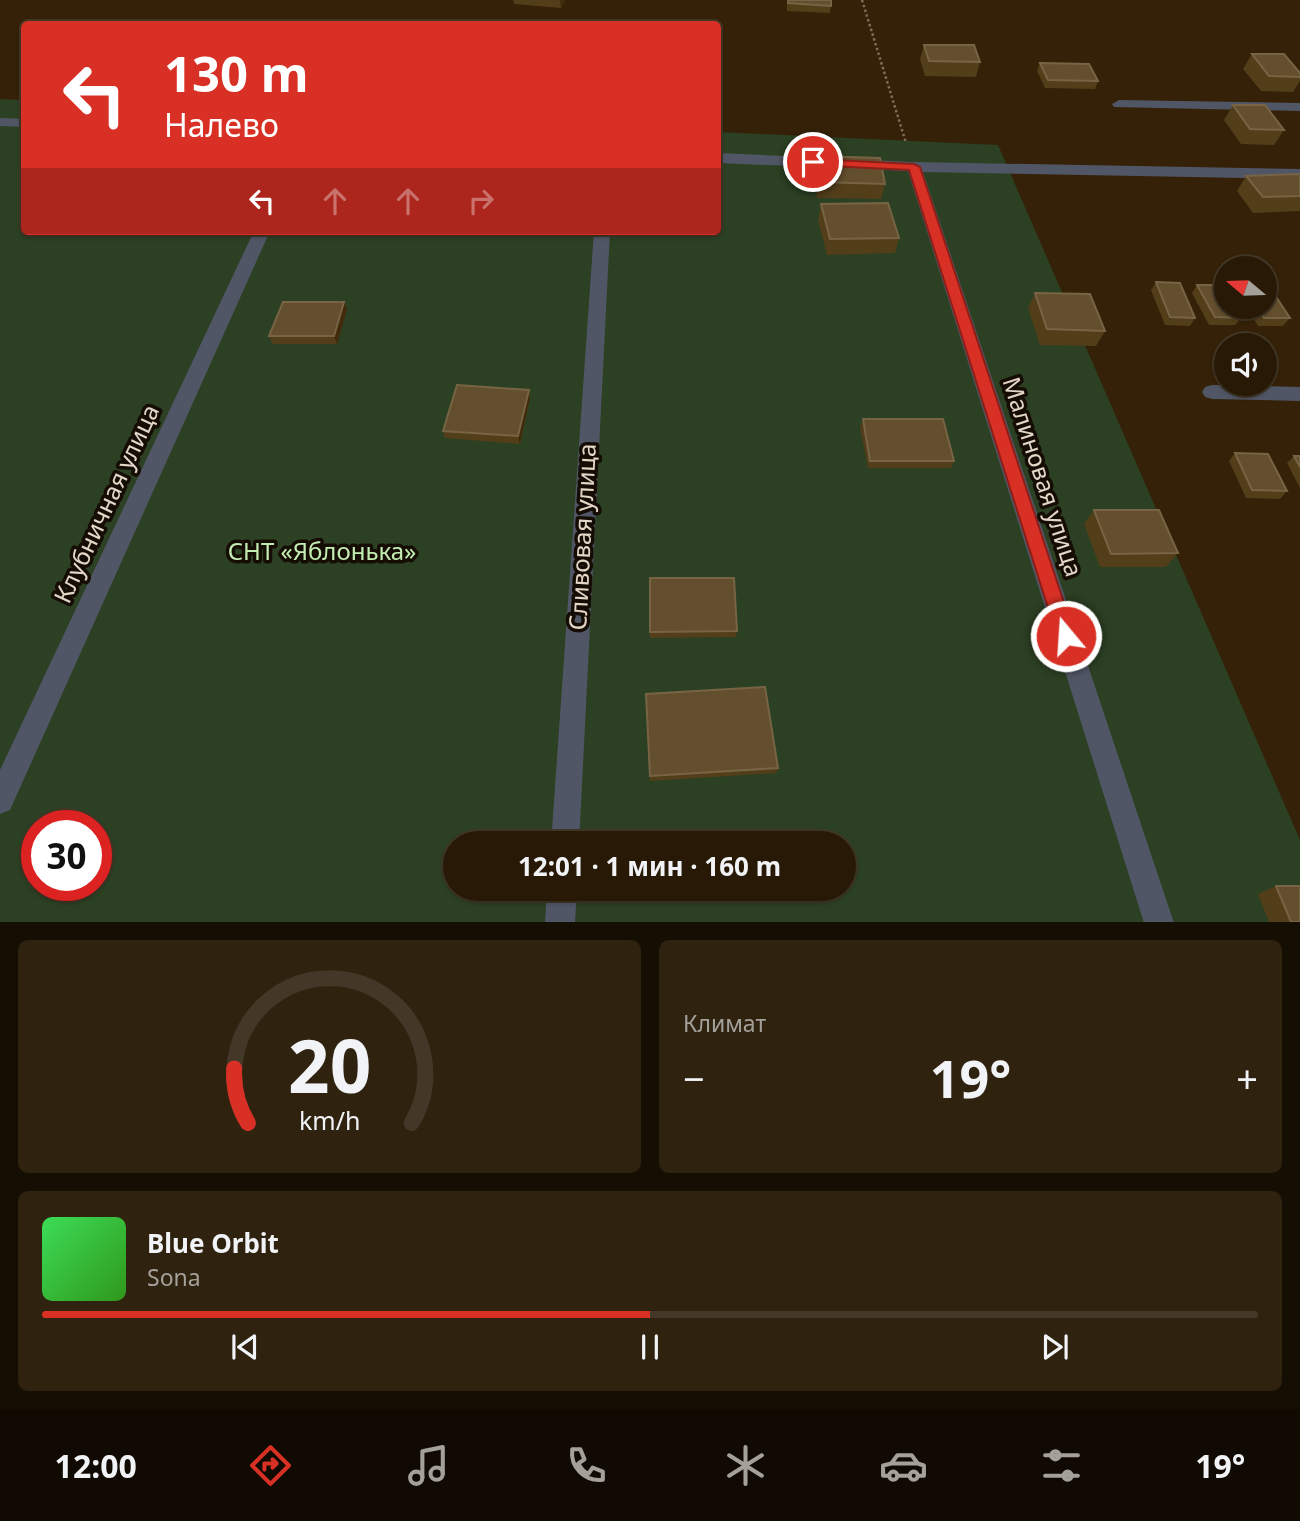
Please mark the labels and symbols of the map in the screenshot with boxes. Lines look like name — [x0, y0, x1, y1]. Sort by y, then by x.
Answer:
pin — [783, 132, 843, 192]
north arrow — [1214, 256, 1278, 318]
street label: Малиновая улица — [996, 372, 1091, 581]
street label: Клубничная улица — [45, 399, 166, 608]
street label: Сливовая улица — [560, 443, 603, 631]
park label: СНТ «Яблонька» — [228, 534, 416, 567]
position arrow — [1029, 599, 1103, 673]
speed limit sign: 30 — [21, 810, 112, 901]

